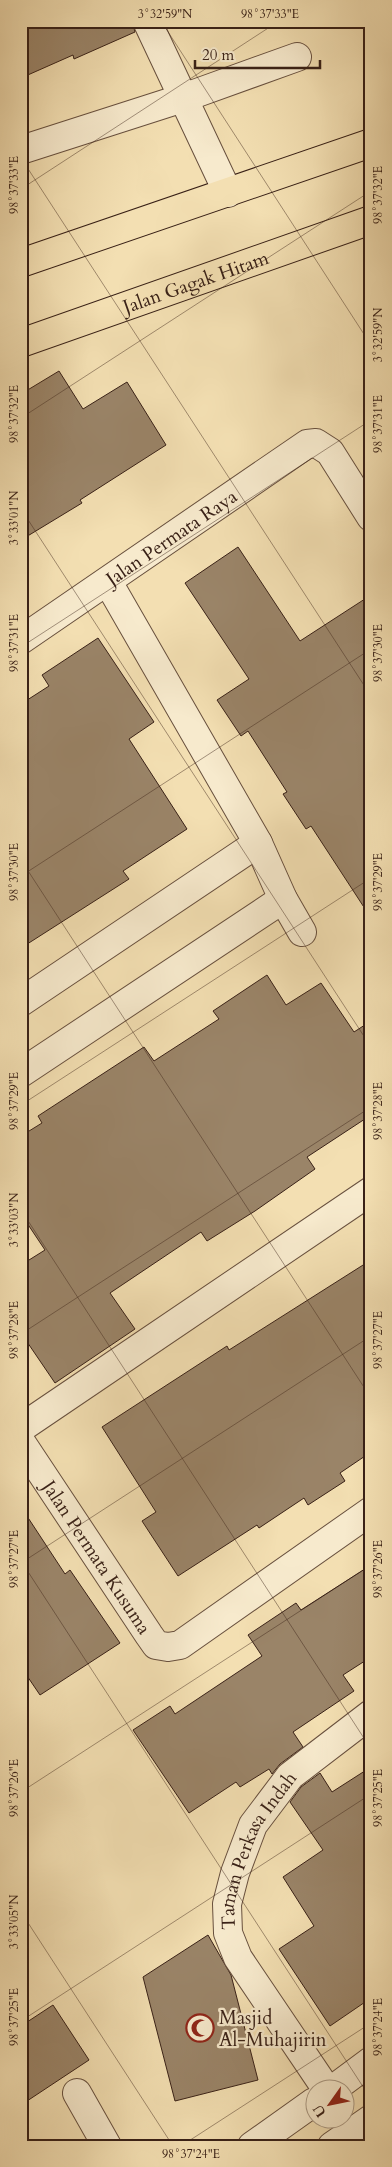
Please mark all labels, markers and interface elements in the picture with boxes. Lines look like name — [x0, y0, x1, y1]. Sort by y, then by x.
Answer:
text: 3°32'59"N — [138, 6, 193, 22]
text: 98°37'33"E — [241, 6, 299, 22]
scale bar — [195, 38, 320, 70]
text: 20 m — [202, 45, 234, 65]
text: 98°37'33"E — [6, 156, 22, 214]
text: 98°37'32"E — [370, 166, 386, 224]
street label: Jalan Gagak Hitam — [117, 245, 273, 321]
text: 3°32'59"N — [370, 307, 386, 362]
text: 98°37'32"E — [6, 385, 22, 443]
text: 98°37'31"E — [370, 395, 386, 453]
street label: Jalan Permata Raya — [98, 484, 242, 594]
text: 3°33'01"N — [6, 490, 22, 545]
text: 98°37'31"E — [6, 614, 22, 672]
text: 98°37'30"E — [370, 624, 386, 682]
text: 98°37'30"E — [6, 843, 22, 901]
text: 98°37'29"E — [370, 853, 386, 911]
text: 98°37'29"E — [6, 1072, 22, 1130]
text: 98°37'28"E — [370, 1082, 386, 1140]
text: 3°33'03"N — [6, 1192, 22, 1247]
text: 98°37'28"E — [6, 1301, 22, 1359]
text: 98°37'27"E — [370, 1311, 386, 1369]
street label: Jalan Permata Kusuma — [34, 1473, 157, 1640]
text: 98°37'27"E — [6, 1530, 22, 1588]
text: 98°37'26"E — [370, 1540, 386, 1598]
text: 98°37'26"E — [6, 1759, 22, 1817]
street label: Taman Perkasa Indah — [214, 1766, 303, 1930]
text: 98°37'25"E — [370, 1769, 386, 1827]
text: 3°33'05"N — [6, 1894, 22, 1949]
text: 98°37'25"E — [6, 1988, 22, 2046]
text: 98°37'24"E — [370, 1998, 386, 2056]
place label: Masjid Al-Muhajirin — [219, 2005, 327, 2053]
mosque icon: Masjid Al-Muhajirin — [185, 2013, 215, 2043]
north arrow — [304, 2080, 354, 2130]
text: U — [308, 2100, 331, 2121]
text: 98°37'24"E — [162, 2146, 220, 2162]

